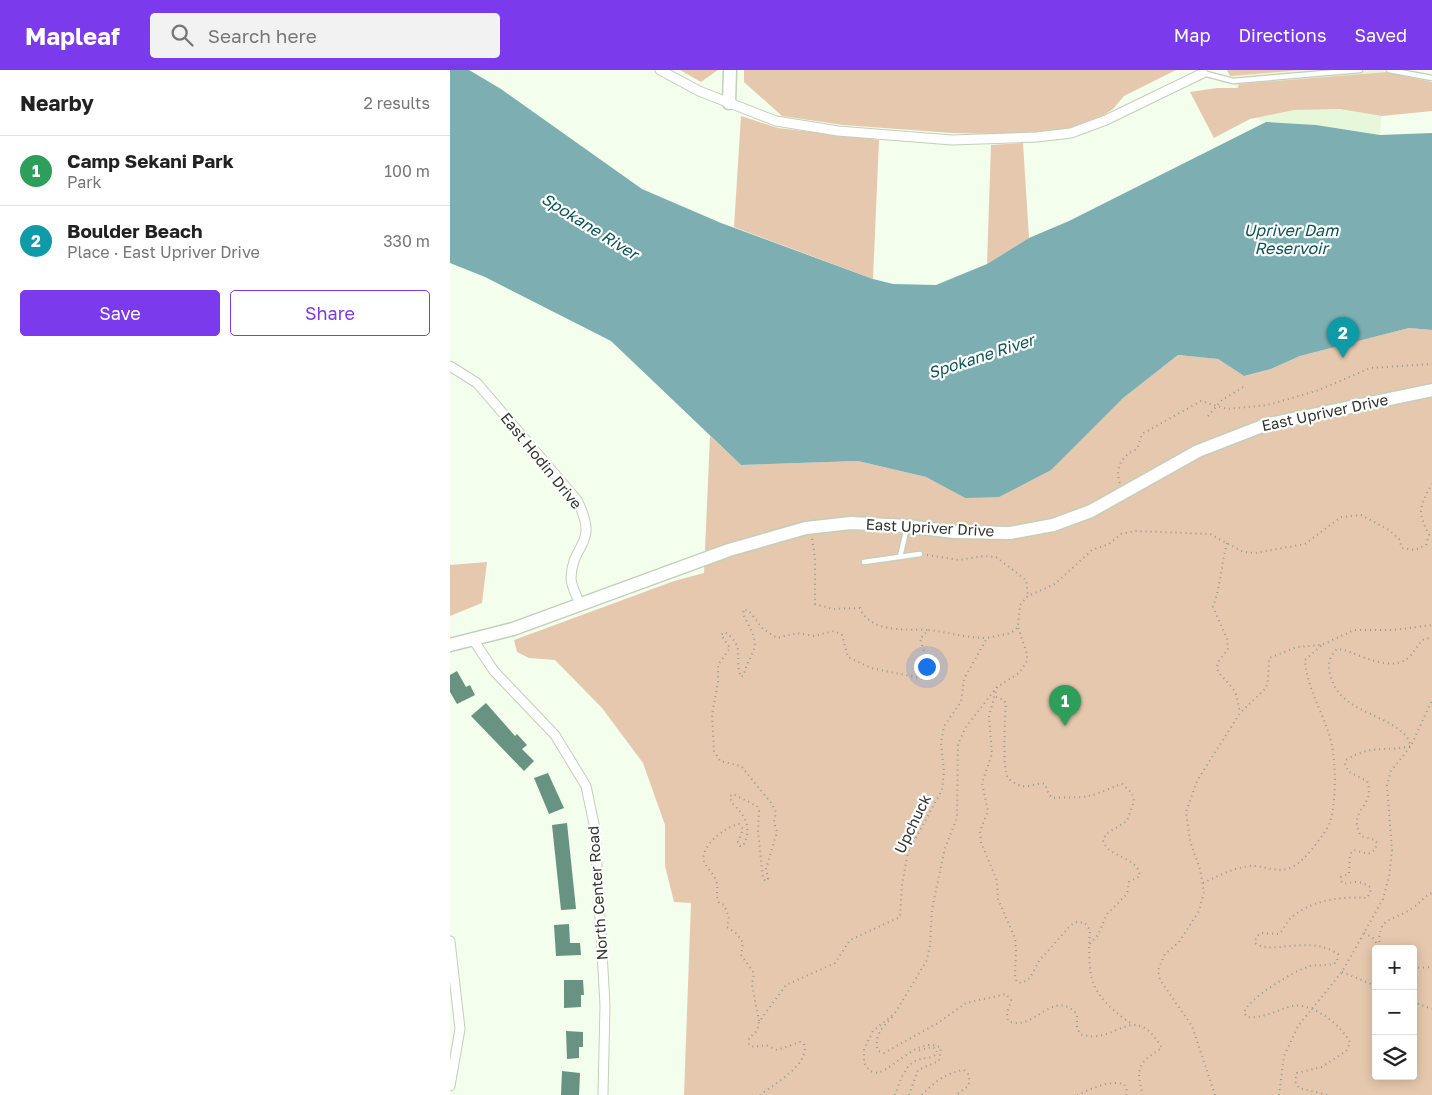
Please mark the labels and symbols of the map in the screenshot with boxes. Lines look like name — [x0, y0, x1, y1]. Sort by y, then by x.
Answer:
water label: Spokane River — [538, 188, 644, 265]
water label: Upriver Dam Reservoir — [1244, 220, 1339, 258]
pin: 2 — [1327, 317, 1359, 358]
water label: Spokane River — [926, 329, 1039, 383]
street label: East Upriver Drive — [1260, 390, 1390, 434]
street label: East Hodin Drive — [497, 408, 586, 512]
street label: East Upriver Drive — [865, 515, 995, 539]
your location — [914, 654, 940, 680]
pin: 1 — [1049, 685, 1081, 726]
street label: Upchuck — [890, 791, 934, 856]
street label: North Center Road — [583, 825, 611, 961]

